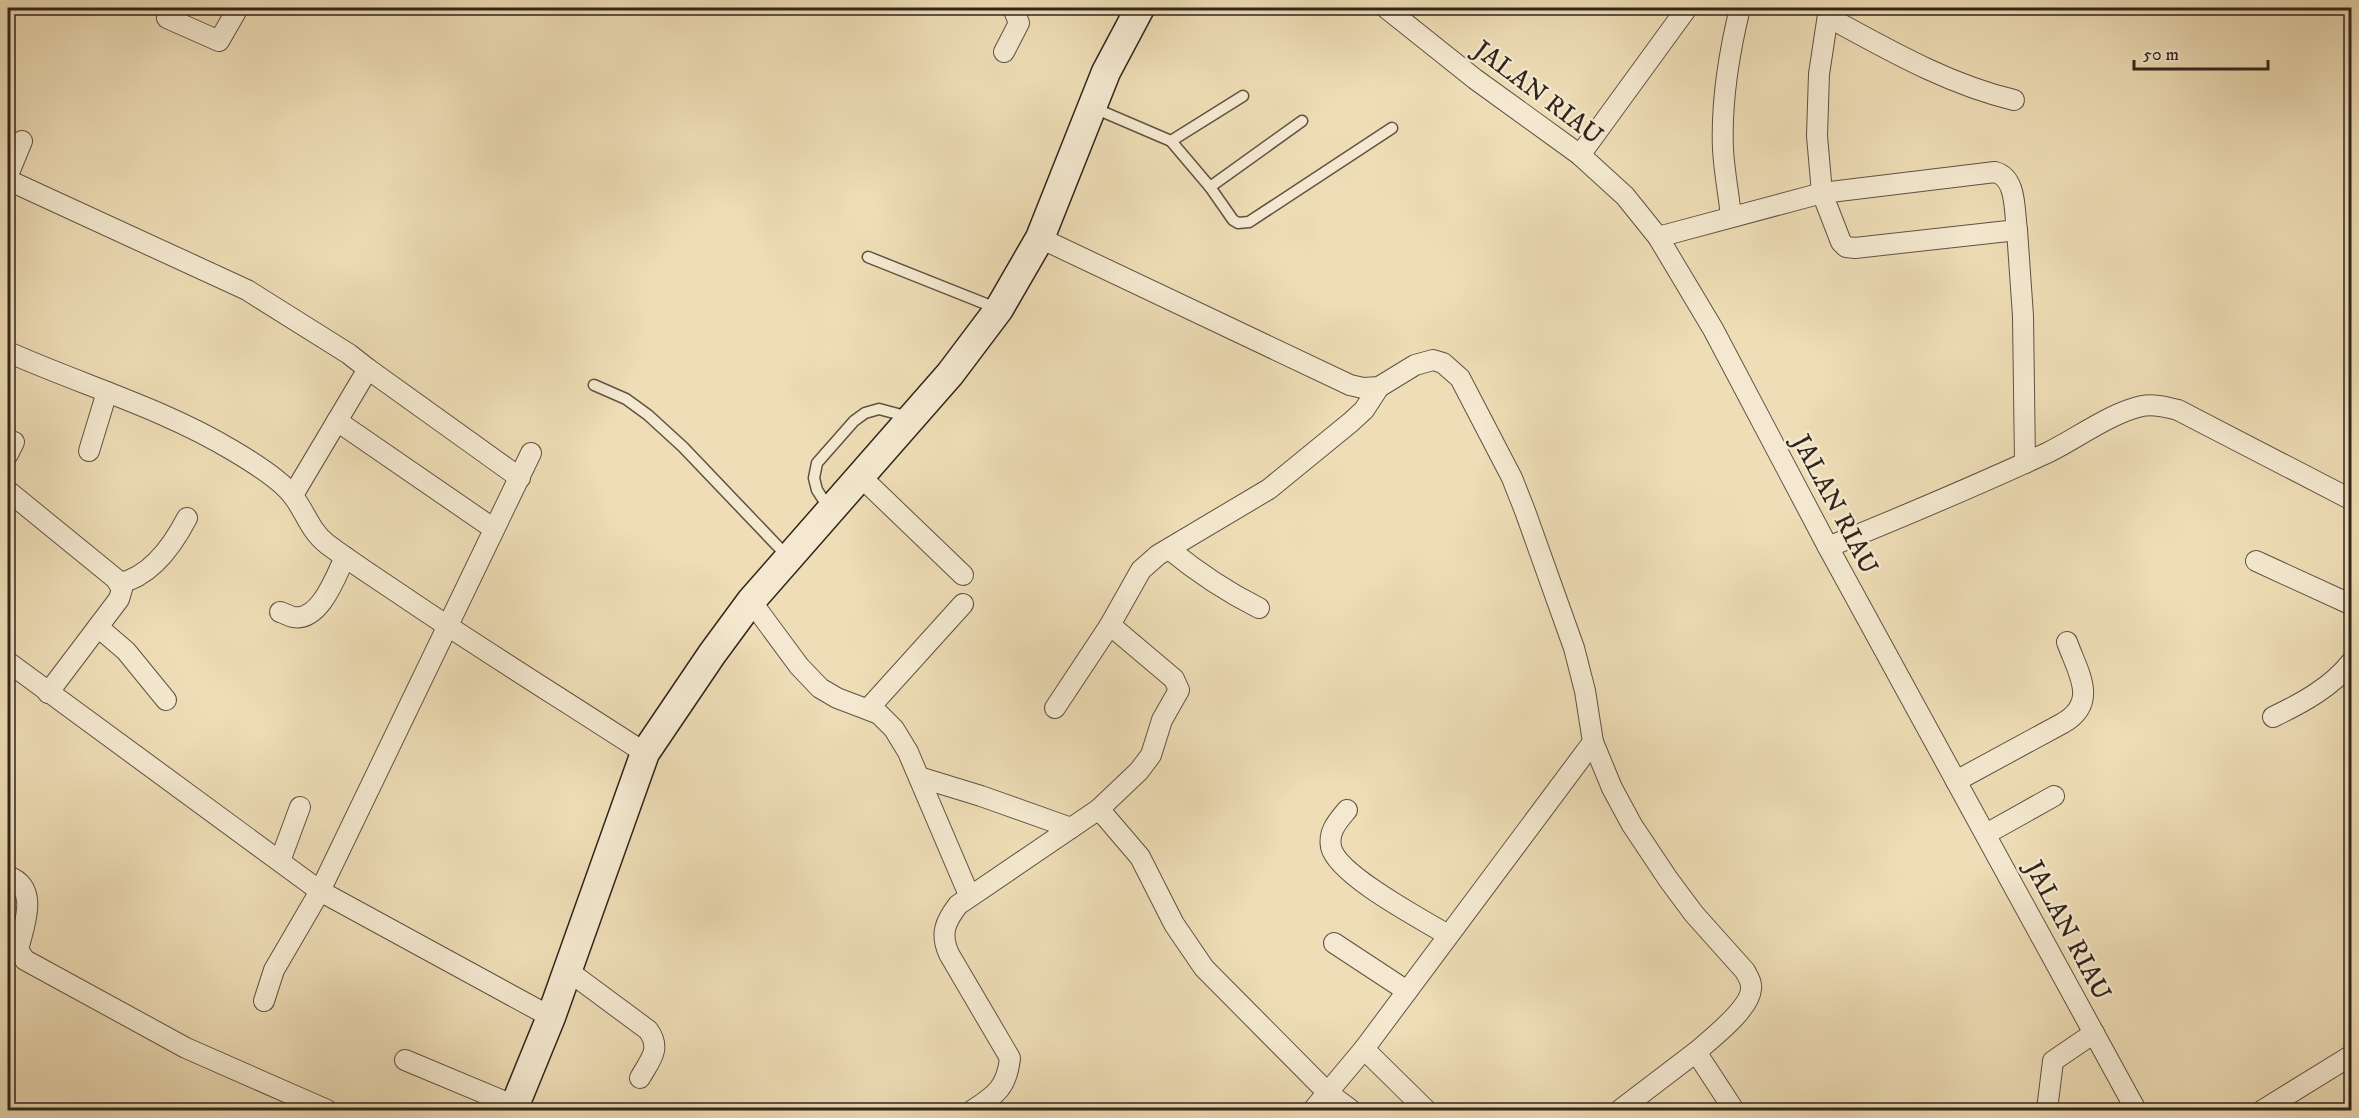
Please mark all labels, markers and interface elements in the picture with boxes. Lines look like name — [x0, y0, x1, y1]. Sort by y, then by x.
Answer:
street label: JALAN RIAU — [1465, 33, 1609, 153]
scale bar — [2134, 33, 2268, 71]
text: 50 m — [2143, 44, 2179, 66]
street label: JALAN RIAU — [1783, 427, 1885, 580]
street label: JALAN RIAU — [2016, 853, 2118, 1006]

